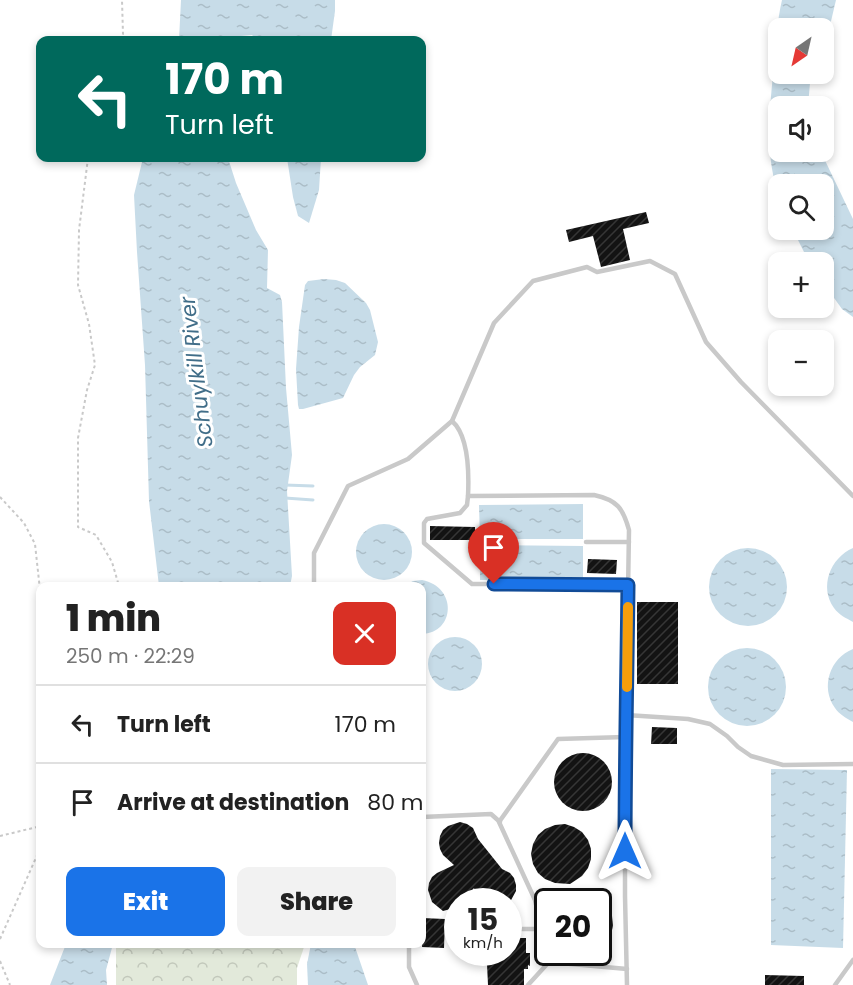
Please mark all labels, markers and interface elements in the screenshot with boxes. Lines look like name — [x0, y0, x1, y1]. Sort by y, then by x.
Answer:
north arrow — [768, 18, 834, 84]
map controls — [768, 18, 834, 396]
text: 170 m — [165, 50, 284, 109]
icon: left — [66, 60, 144, 138]
button: sound — [768, 96, 834, 162]
text: Turn left — [165, 106, 274, 143]
button: search — [768, 174, 834, 240]
button: + — [768, 252, 834, 318]
water label: Schuylkill River — [172, 294, 220, 449]
button: − — [768, 330, 834, 396]
pin — [468, 522, 519, 584]
icon: arrive — [477, 531, 510, 564]
text: 1 min — [66, 593, 161, 644]
button: close — [333, 602, 396, 665]
text: 250 m · 22:29 — [66, 642, 195, 670]
icon: left — [66, 708, 99, 741]
text: Turn left — [117, 709, 211, 740]
text: 170 m — [335, 709, 396, 740]
icon: arrive — [66, 786, 99, 819]
text: Arrive at destination — [117, 787, 349, 818]
text: 80 m — [367, 787, 424, 818]
position arrow — [593, 819, 657, 883]
button: Exit — [66, 867, 225, 936]
button: Share — [237, 867, 396, 936]
speed limit sign: 20 — [534, 888, 612, 966]
text: 15 — [468, 898, 498, 941]
text: km/h — [463, 932, 503, 953]

